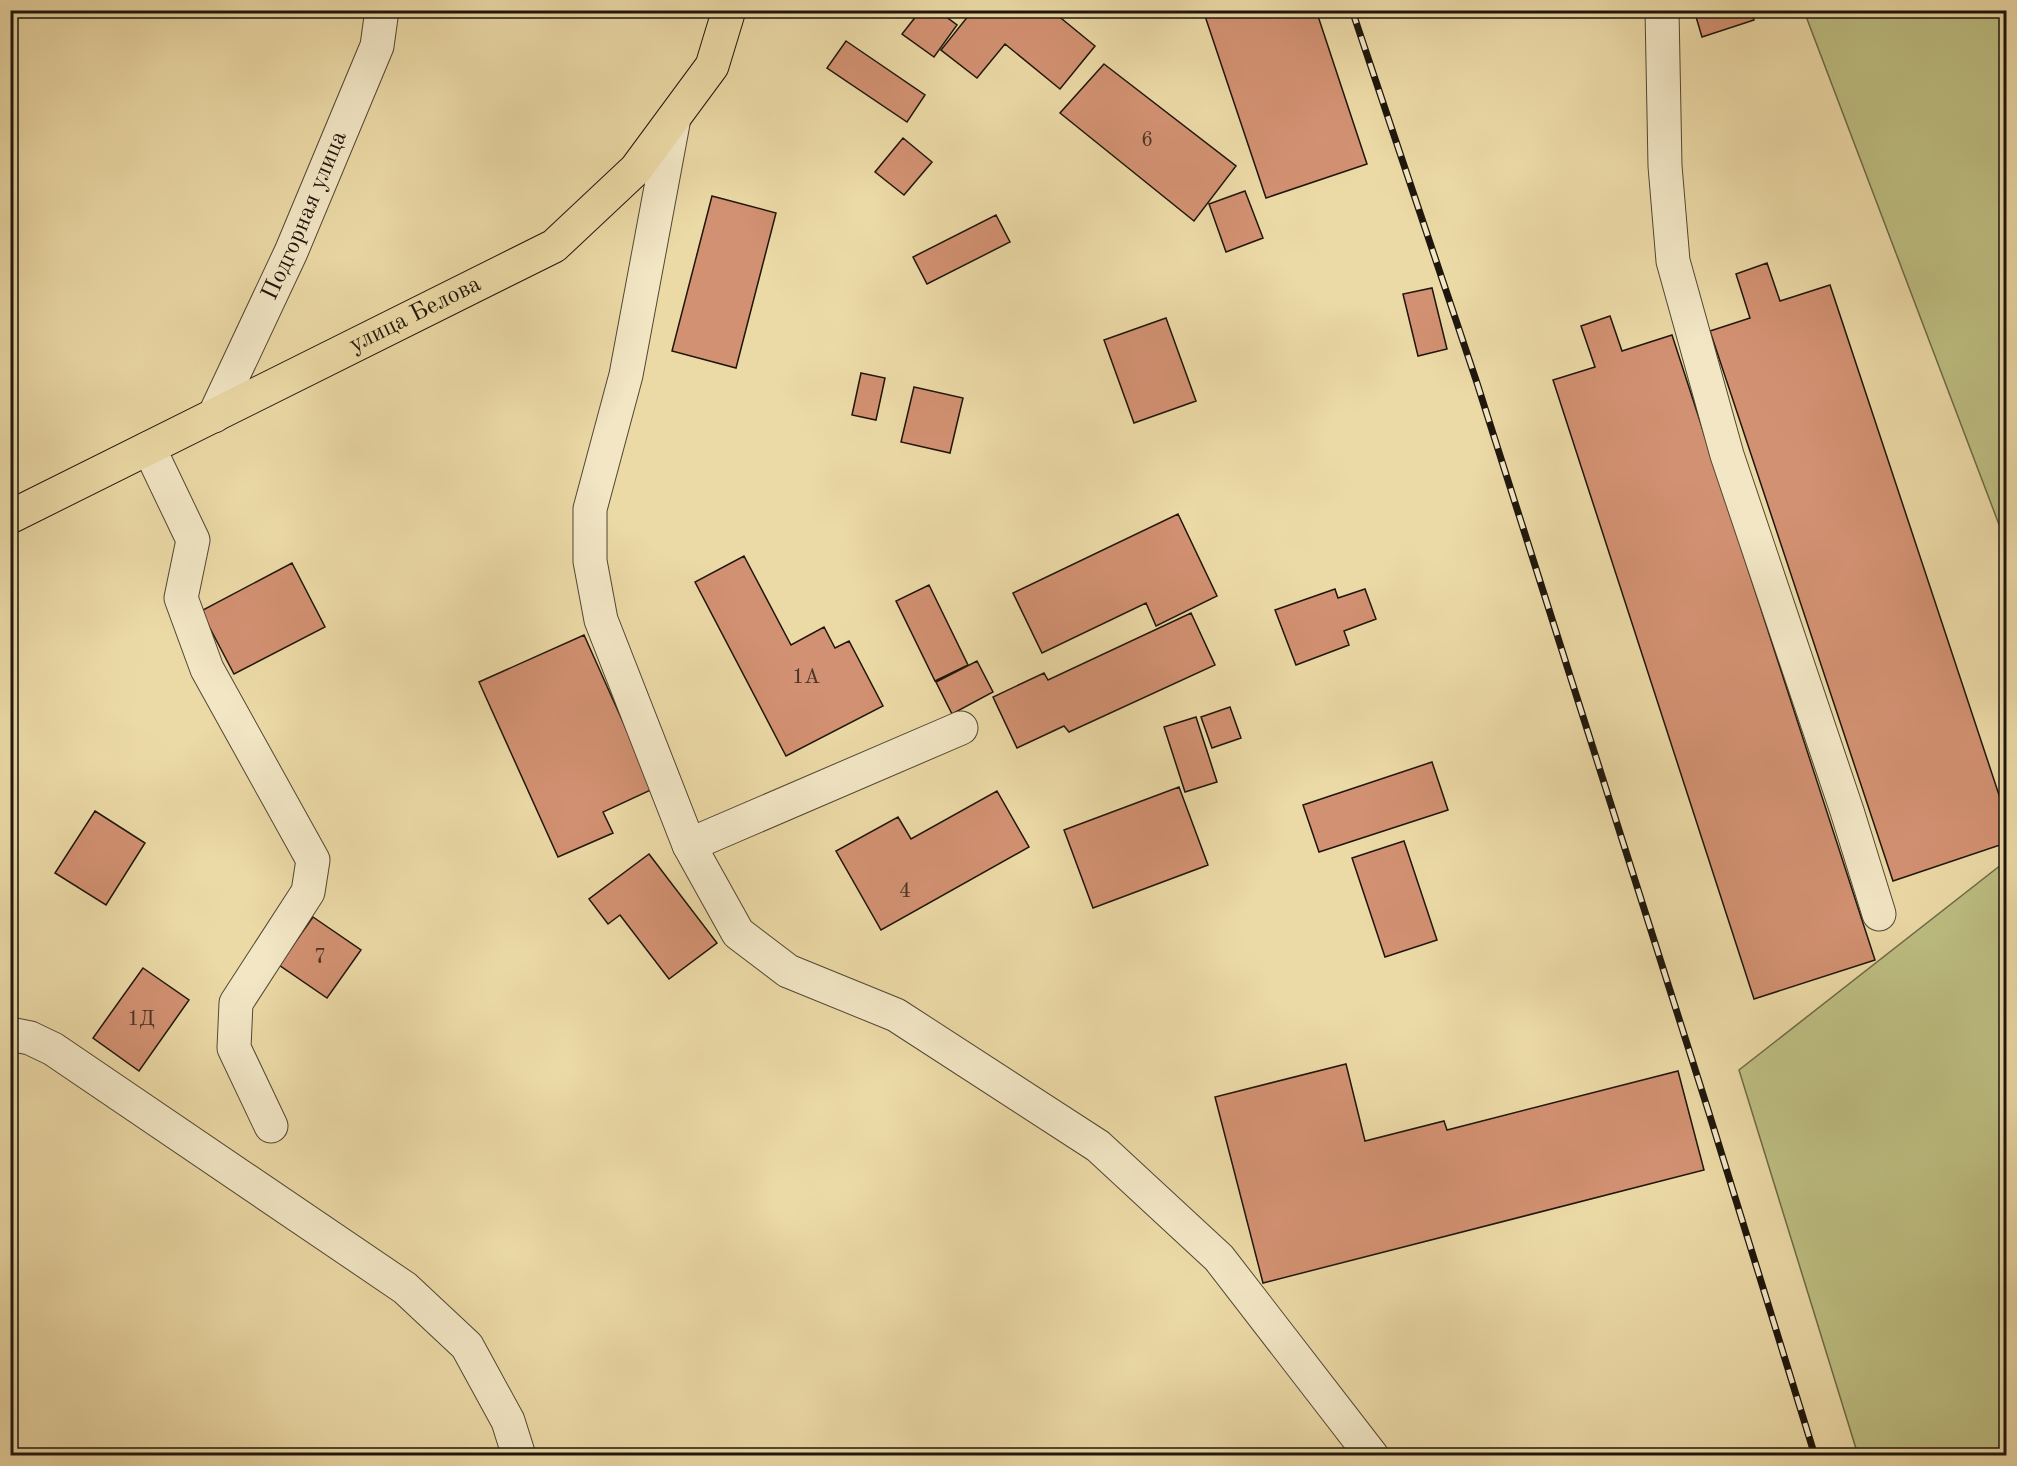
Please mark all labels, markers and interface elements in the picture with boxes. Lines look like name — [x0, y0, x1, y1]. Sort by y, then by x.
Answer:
street label: Подгорная улица — [258, 128, 352, 304]
house number: 6 — [1141, 130, 1153, 151]
street label: улица Белова — [346, 272, 485, 358]
house number: 1А — [792, 667, 820, 688]
house number: 4 — [899, 881, 911, 902]
house number: 7 — [314, 947, 326, 968]
house number: 1Д — [127, 1009, 155, 1030]

